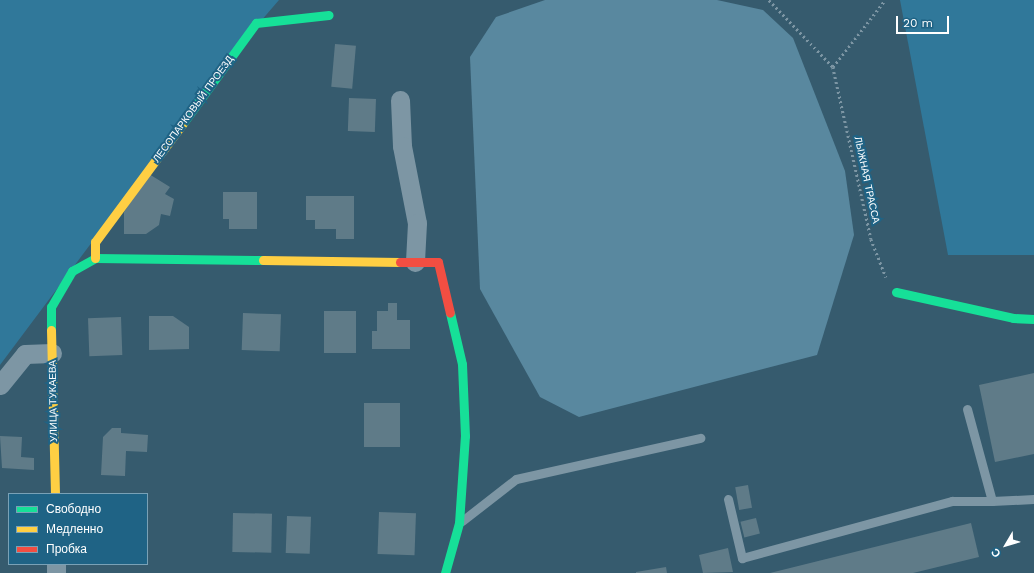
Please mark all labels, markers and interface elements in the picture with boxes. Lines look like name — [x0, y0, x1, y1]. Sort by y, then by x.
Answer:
scale bar — [898, 8, 951, 34]
text: 20 m — [903, 16, 933, 30]
street label: ЛЕСОПАРКОВЫЙ ПРОЕЗД — [150, 53, 236, 165]
street label: ЛЫЖНАЯ ТРАССА — [852, 135, 882, 225]
street label: УЛИЦА ТУКАЕВА — [46, 360, 60, 442]
legend — [8, 493, 148, 565]
text: Свободно — [46, 502, 101, 516]
text: Медленно — [46, 522, 103, 536]
north arrow — [986, 525, 1026, 565]
text: Пробка — [46, 542, 87, 556]
text: С — [989, 546, 1004, 560]

